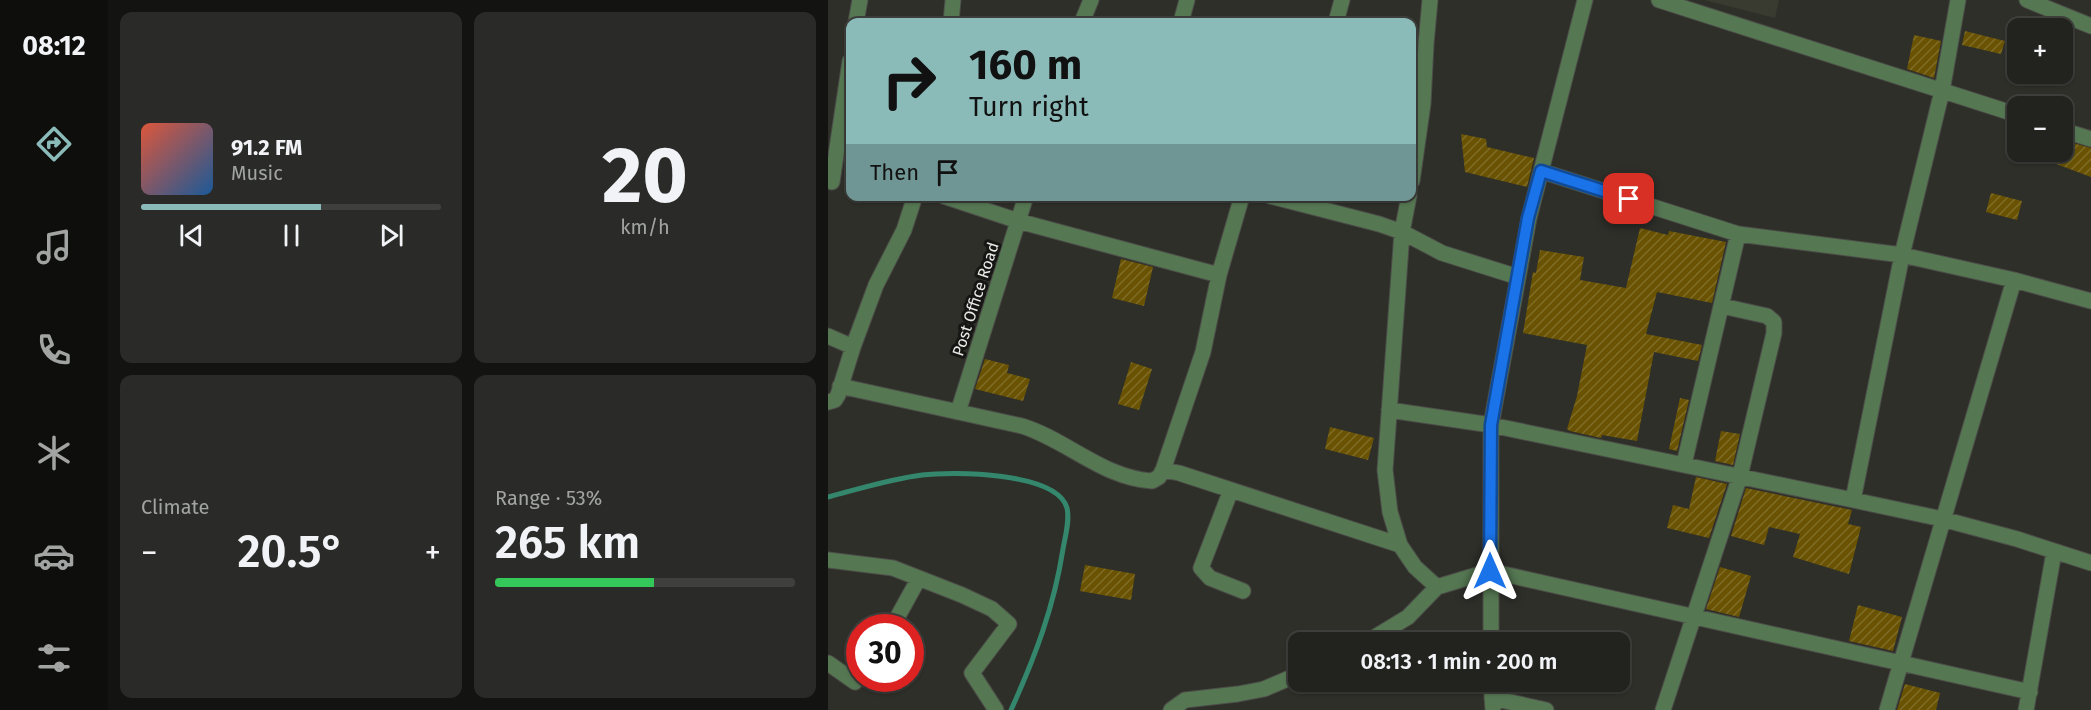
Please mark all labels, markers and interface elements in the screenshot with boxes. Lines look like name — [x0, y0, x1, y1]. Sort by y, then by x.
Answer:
map controls — [2007, 18, 2073, 162]
button: + — [2007, 18, 2073, 84]
text: 08:12 — [22, 30, 86, 62]
text: 160 m — [969, 40, 1082, 90]
icon: right — [870, 42, 948, 120]
text: Turn right — [969, 91, 1089, 123]
button: − — [2007, 96, 2073, 162]
icon: directions — [33, 123, 75, 165]
text: 20 — [602, 129, 688, 223]
text: 91.2 FM — [231, 134, 302, 161]
icon: arrive — [931, 156, 964, 189]
text: Then — [870, 159, 919, 186]
text: Music — [231, 161, 283, 185]
pin — [1603, 173, 1654, 224]
icon: arrive — [1612, 182, 1645, 215]
text: km/h — [620, 215, 670, 239]
icon: previous — [175, 219, 208, 252]
icon: pause — [275, 219, 308, 252]
icon: next — [375, 219, 408, 252]
icon: music — [33, 226, 75, 268]
street label: Post Office Road — [948, 240, 1003, 358]
icon: phone — [33, 329, 75, 371]
icon: climate — [33, 432, 75, 474]
text: Range · 53% — [495, 486, 602, 510]
text: Climate — [141, 495, 209, 519]
text: 265 km — [495, 516, 640, 570]
text: 20.5° — [237, 525, 345, 579]
text: − — [141, 533, 158, 573]
text: + — [425, 533, 441, 573]
icon: car — [33, 535, 75, 577]
position arrow — [1458, 539, 1522, 603]
speed limit sign: 30 — [846, 614, 924, 692]
icon: filters — [33, 637, 75, 679]
text: 08:13 · 1 min · 200 m — [1360, 648, 1558, 675]

